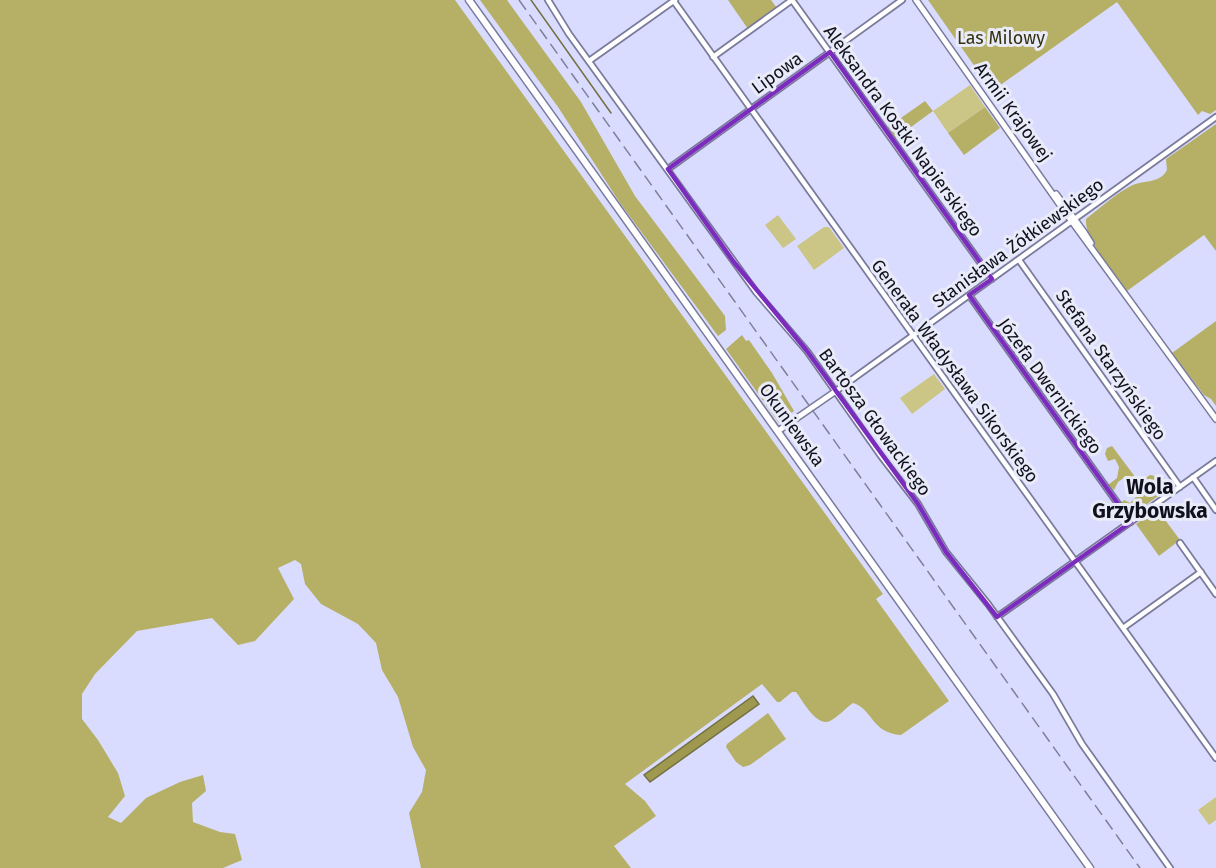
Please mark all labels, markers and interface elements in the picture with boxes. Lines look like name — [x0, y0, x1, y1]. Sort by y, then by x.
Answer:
street label: Aleksandra Kostki Napierskiego — [819, 21, 987, 241]
park label: Las Milowy — [957, 27, 1045, 49]
street label: Lipowa — [747, 47, 807, 99]
street label: Armii Krajowej — [970, 58, 1056, 166]
street label: Stanisława Żółkiewskiego — [928, 173, 1108, 313]
street label: Generała Władysława Sikorskiego — [867, 255, 1043, 487]
street label: Stefana Starzyńskiego — [1051, 286, 1171, 444]
street label: Józefa Dwernickiego — [993, 314, 1107, 458]
street label: Bartosza Głowackiego — [814, 344, 936, 500]
street label: Okuniewska — [754, 379, 830, 471]
district label: Wola Grzybowska — [1092, 474, 1208, 524]

